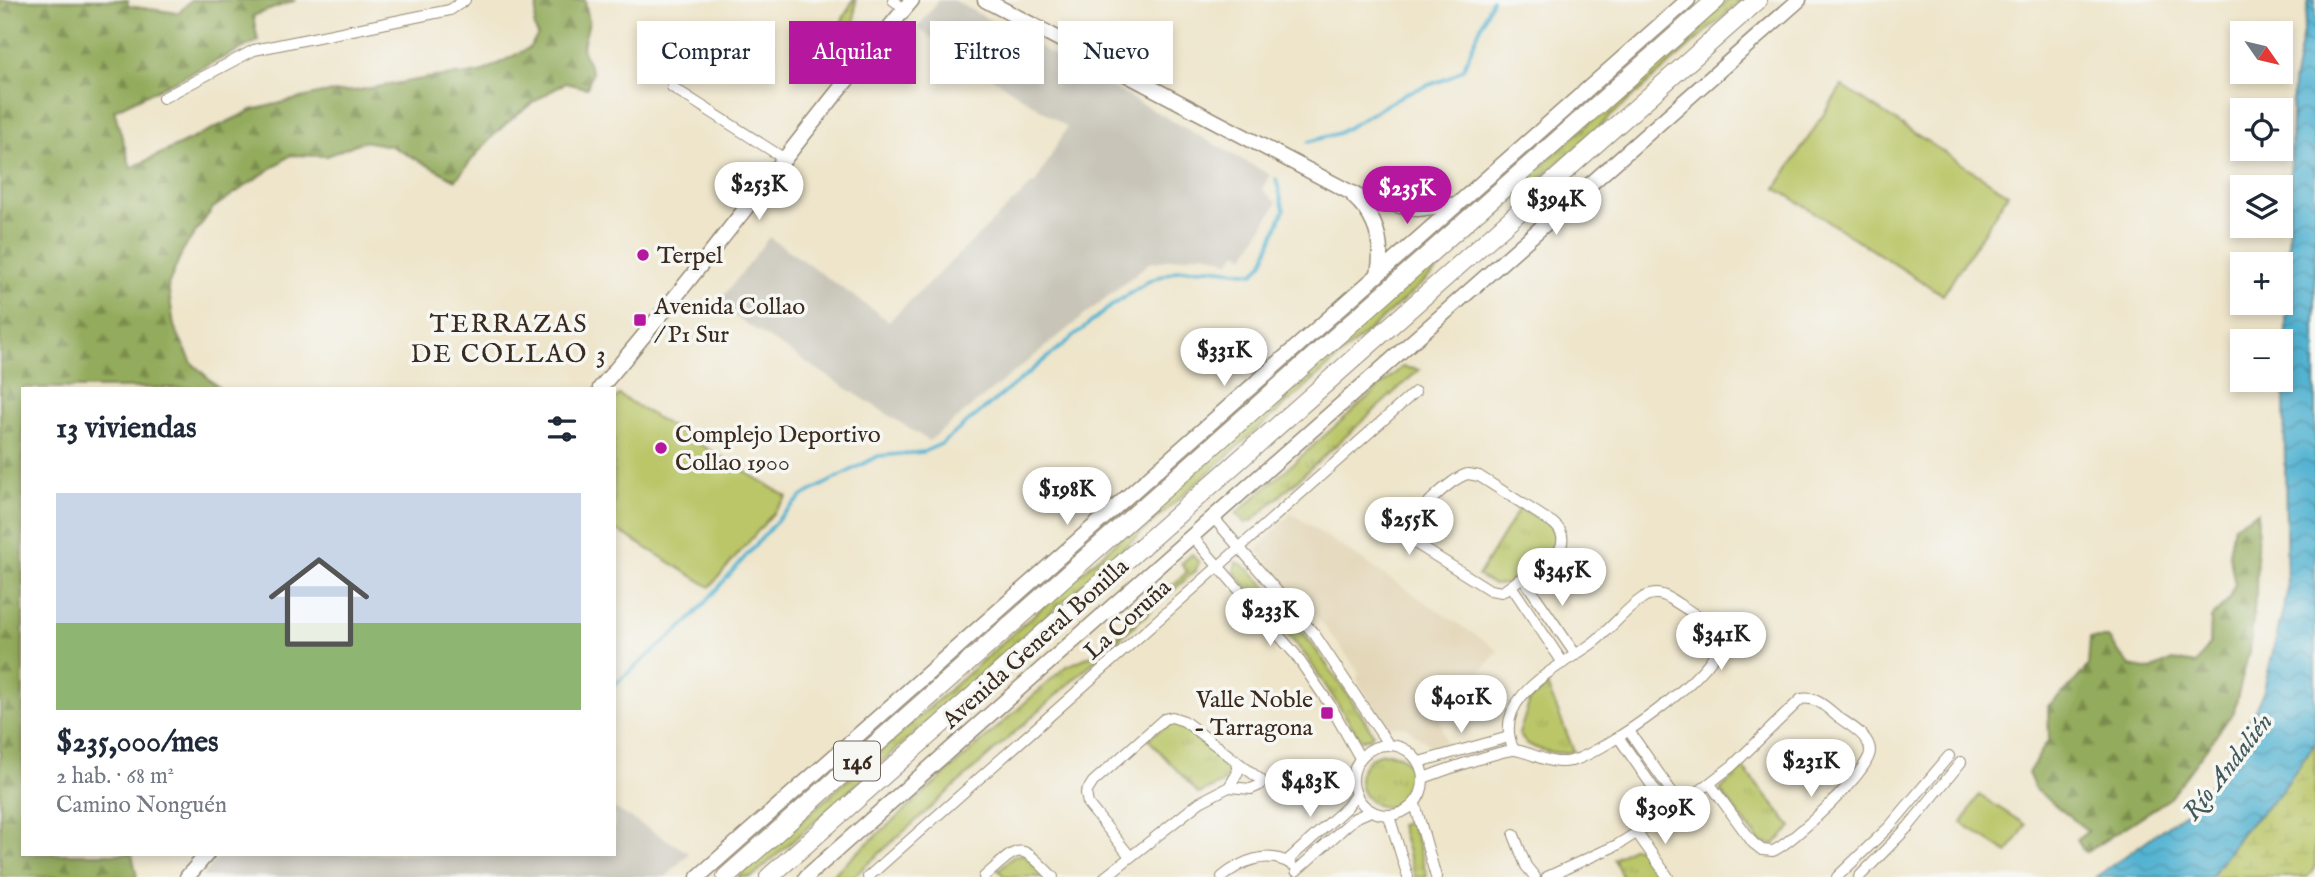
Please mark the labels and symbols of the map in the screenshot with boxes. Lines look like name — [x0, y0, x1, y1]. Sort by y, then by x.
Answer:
north arrow — [2230, 21, 2292, 84]
pin: $253K — [710, 162, 808, 222]
pin: $235K — [1358, 166, 1456, 226]
pin: $394K — [1507, 177, 1605, 237]
place label: Terpel — [657, 241, 723, 272]
marker: Terpel — [635, 247, 651, 263]
place label: Avenida Collao / P1 Sur — [653, 292, 805, 351]
district label: TERRAZAS DE COLLAO 3 — [410, 308, 608, 371]
marker: Avenida Collao / P1 Sur — [632, 312, 648, 328]
pin: $331K — [1175, 328, 1273, 388]
place label: Complejo Deportivo Collao 1900 — [675, 420, 881, 479]
marker: Complejo Deportivo Collao 1900 — [653, 440, 669, 456]
pin: $198K — [1018, 468, 1116, 527]
pin: $255K — [1360, 498, 1458, 557]
pin: $345K — [1513, 548, 1611, 608]
street label: Avenida General Bonilla — [935, 552, 1136, 737]
street label: La Coruña — [1078, 572, 1179, 667]
pin: $233K — [1221, 588, 1319, 648]
pin: $341K — [1672, 612, 1770, 672]
pin: $401K — [1412, 676, 1510, 735]
place label: Valle Noble - Tarragona — [1194, 685, 1314, 744]
marker: Valle Noble - Tarragona — [1319, 705, 1335, 721]
water label: Río Andalién — [2176, 706, 2281, 827]
pin: $231K — [1762, 740, 1860, 799]
road number: 146 — [834, 741, 880, 780]
pin: $483K — [1261, 760, 1359, 819]
pin: $309K — [1616, 786, 1714, 846]

